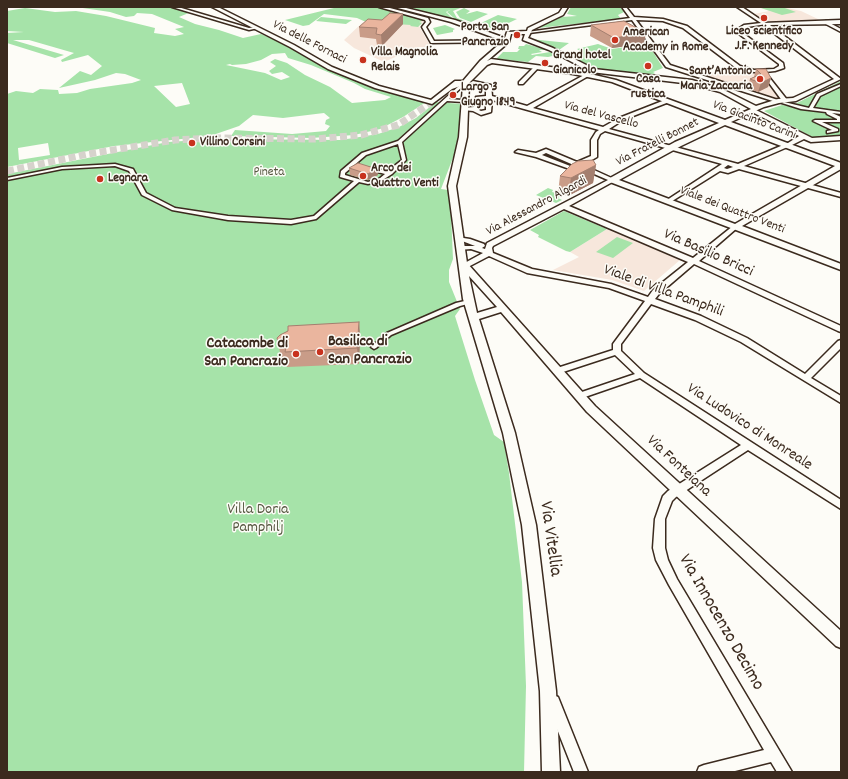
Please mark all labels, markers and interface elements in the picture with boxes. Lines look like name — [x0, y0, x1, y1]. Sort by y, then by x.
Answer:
marker: Liceo scientifico J.F. Kennedy — [759, 13, 769, 23]
street label: Via delle Fornaci — [270, 18, 348, 68]
place label: Porta San Pancrazio — [461, 20, 509, 51]
place label: Liceo scientifico J.F. Kennedy — [726, 24, 802, 55]
place label: American Academy in Rome — [623, 25, 709, 56]
marker: Porta San Pancrazio — [512, 30, 522, 40]
marker: American Academy in Rome — [610, 35, 620, 45]
place label: Villa Magnolia Relais — [371, 45, 438, 76]
place label: Grand hotel Gianicolo — [553, 48, 611, 79]
marker: Villa Magnolia Relais — [358, 55, 368, 65]
marker: Grand hotel Gianicolo — [540, 58, 550, 68]
marker: Casa rustica — [643, 61, 653, 71]
place label: Sant’Antonio Maria Zaccaria — [680, 64, 752, 95]
place label: Casa rustica — [631, 72, 665, 103]
marker: Sant’Antonio Maria Zaccaria — [755, 74, 765, 84]
place label: Largo 3 Giugno 1849 — [461, 80, 515, 111]
marker: Largo 3 Giugno 1849 — [448, 90, 458, 100]
street label: Via Giacinto Carini — [710, 98, 798, 144]
street label: Via del Vascello — [562, 99, 640, 133]
street label: Via Fratelli Bonnet — [614, 115, 702, 171]
place label: Villino Corsini — [200, 135, 265, 151]
marker: Villino Corsini — [187, 138, 197, 148]
place label: Arco dei Quattro Venti — [371, 161, 439, 192]
park label: Pineta — [254, 165, 284, 181]
place label: Legnara — [108, 171, 148, 187]
marker: Arco dei Quattro Venti — [358, 171, 368, 181]
marker: Legnara — [95, 174, 105, 184]
street label: Via Alessandro Algardi — [484, 174, 590, 240]
street label: Viale dei Quattro Venti — [677, 184, 787, 238]
street label: Via Basilio Bricci — [660, 226, 756, 282]
street label: Viale di Villa Pamphili — [600, 261, 726, 323]
place label: Basilica di San Pancrazio — [328, 333, 412, 371]
place label: Catacombe di San Pancrazio — [204, 335, 288, 373]
marker: Basilica di San Pancrazio — [315, 347, 325, 357]
marker: Catacombe di San Pancrazio — [291, 349, 301, 359]
street label: Via Ludovico di Monreale — [683, 380, 815, 476]
street label: Via Fonteiana — [642, 432, 714, 502]
street label: Via Vitellia — [532, 500, 566, 578]
park label: Villa Doria Pamphilj — [227, 501, 289, 539]
street label: Via Innocenzo Decimo — [672, 551, 768, 695]

